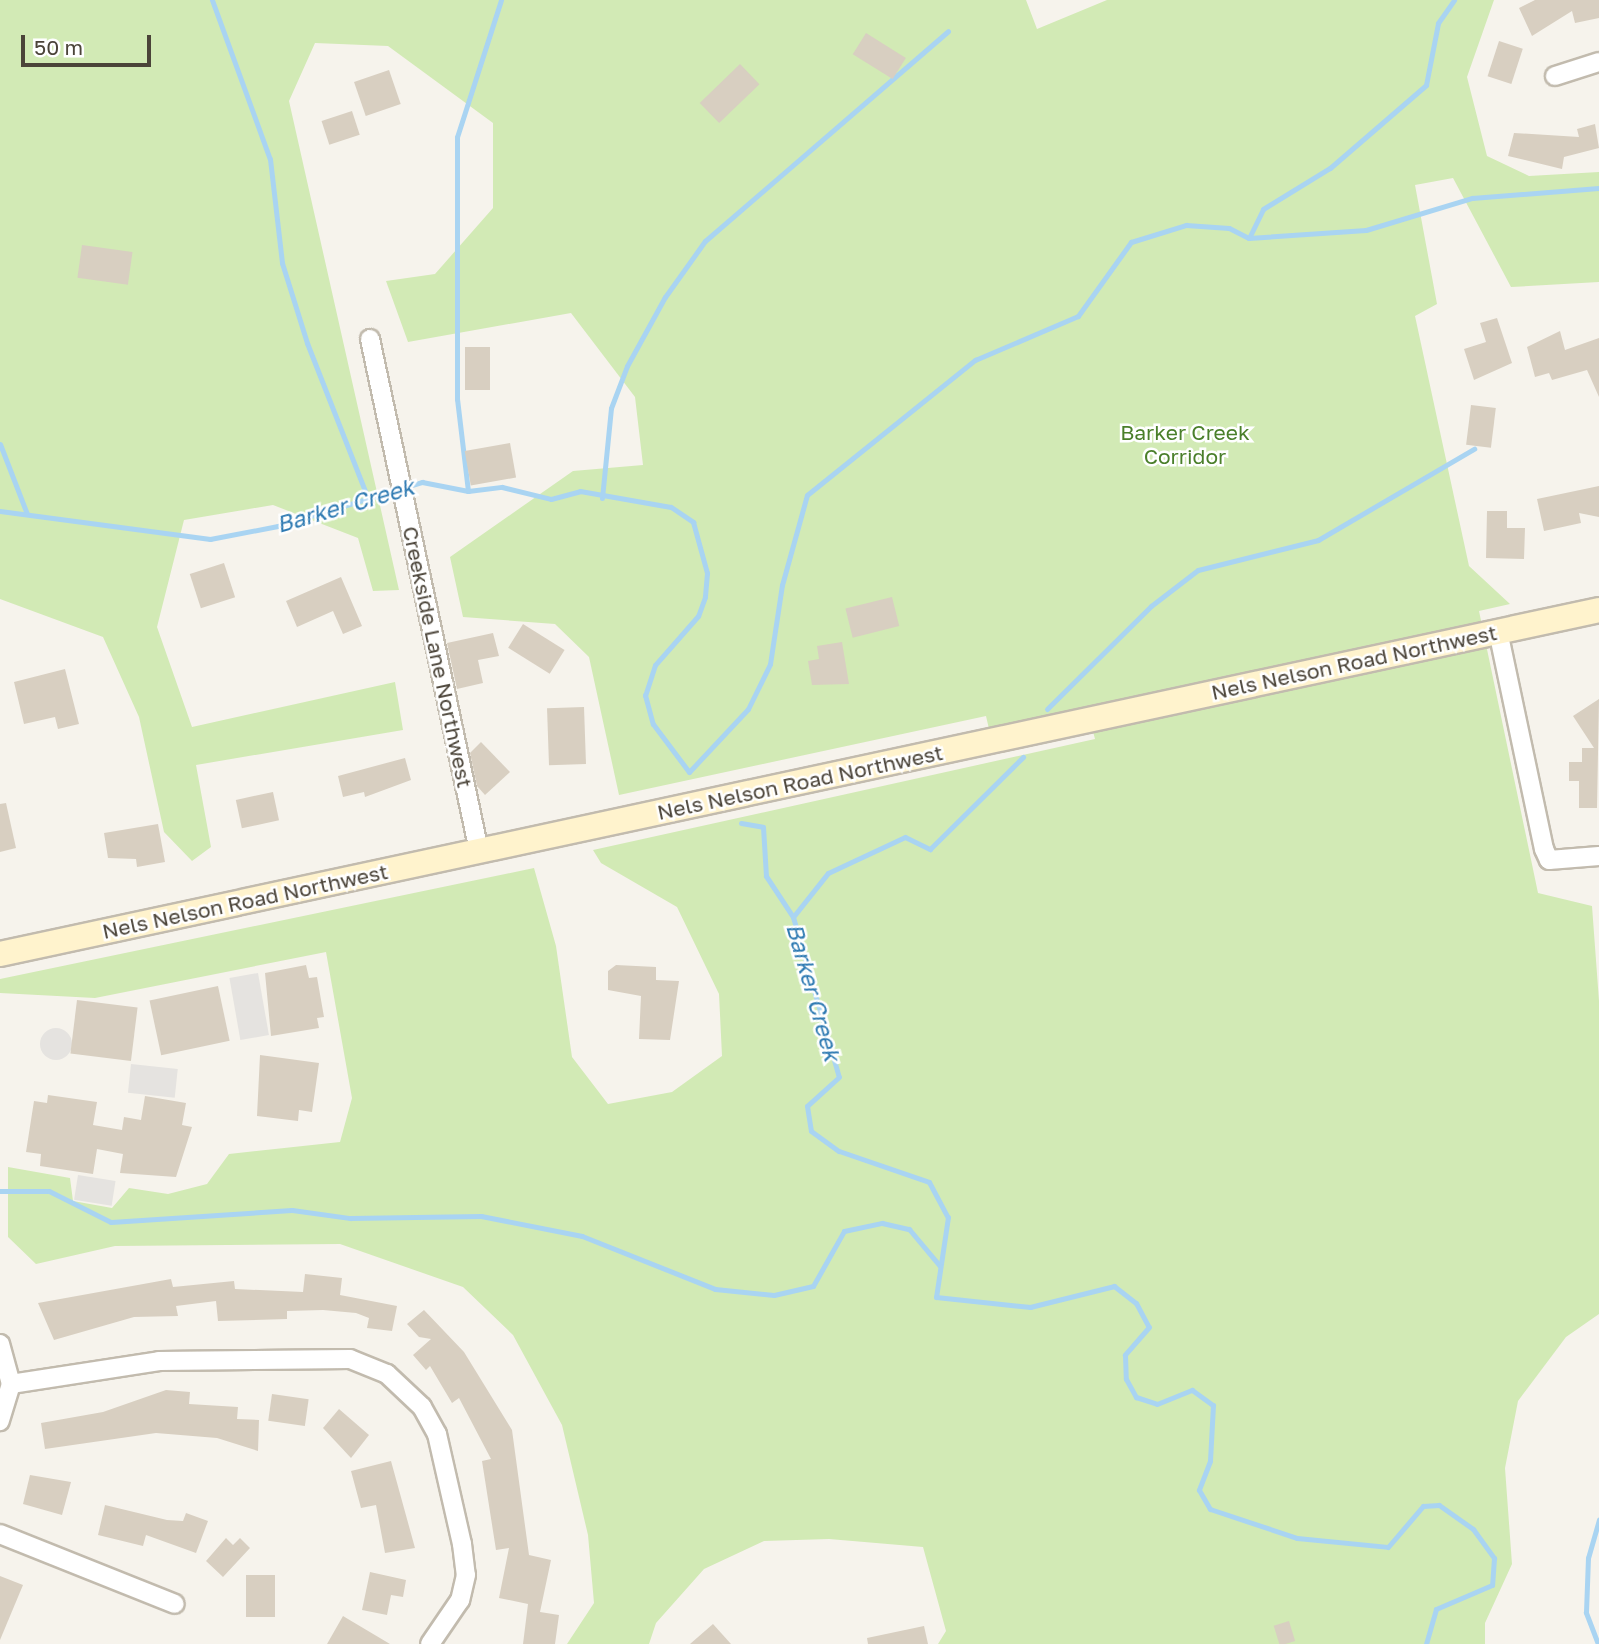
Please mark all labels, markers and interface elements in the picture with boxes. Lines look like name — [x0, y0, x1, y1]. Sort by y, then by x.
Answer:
scale bar — [24, 21, 154, 65]
text: 50 m — [34, 34, 83, 60]
park label: Barker Creek Corridor — [1120, 419, 1250, 469]
water label: Barker Creek — [273, 472, 417, 538]
street label: Creekside Lane Northwest — [398, 524, 478, 790]
street label: Nels Nelson Road Northwest — [1209, 619, 1499, 705]
street label: Nels Nelson Road Northwest — [655, 739, 945, 825]
street label: Nels Nelson Road Northwest — [100, 858, 390, 944]
water label: Barker Creek — [781, 920, 847, 1064]

